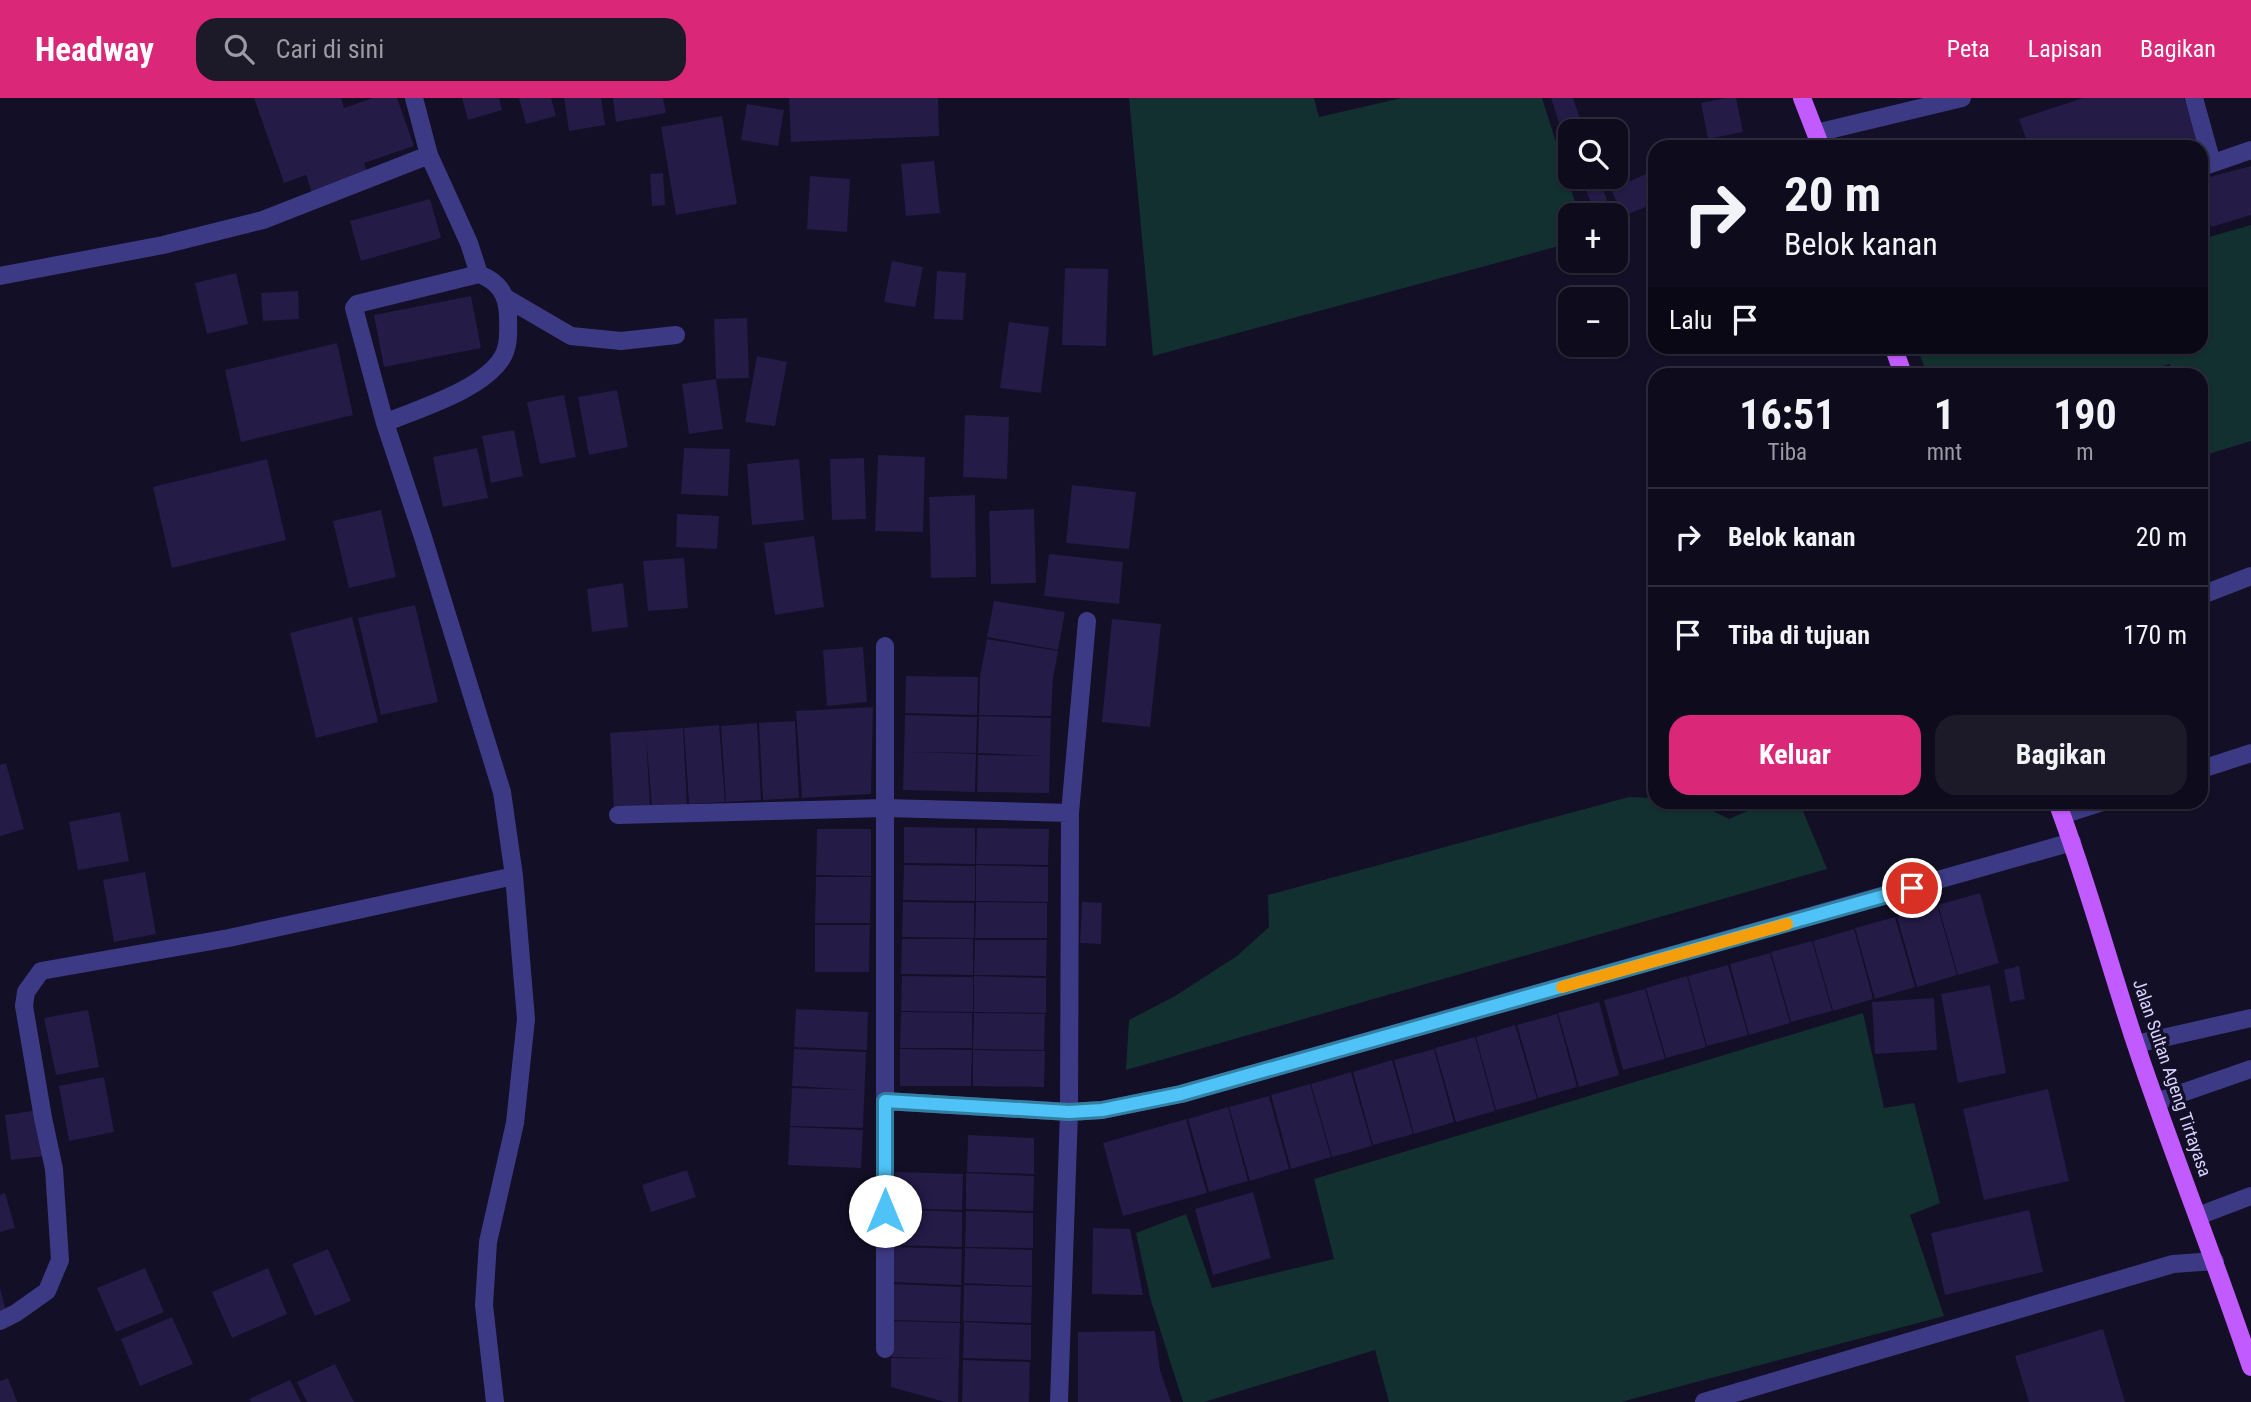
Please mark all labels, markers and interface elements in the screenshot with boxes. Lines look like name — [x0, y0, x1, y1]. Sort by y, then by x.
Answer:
search box — [196, 18, 686, 81]
text: Headway — [35, 30, 154, 69]
icon: search — [220, 30, 258, 68]
text: Cari di sini — [276, 34, 384, 64]
text: Peta — [1947, 35, 1990, 63]
text: Lapisan — [2028, 35, 2102, 63]
text: Bagikan — [2140, 35, 2216, 63]
map controls — [1558, 119, 1628, 357]
button: search — [1558, 119, 1628, 189]
text: 20 m — [1784, 166, 1881, 223]
icon: right — [1669, 168, 1760, 259]
button: + — [1558, 203, 1628, 273]
text: Belok kanan — [1784, 225, 1938, 263]
button: − — [1558, 287, 1628, 357]
icon: arrive — [1726, 301, 1764, 339]
text: Lalu — [1669, 305, 1712, 335]
text: 16:51 — [1739, 390, 1836, 439]
text: 1 — [1934, 390, 1955, 439]
text: 190 — [2053, 390, 2117, 439]
text: Tiba — [1768, 439, 1807, 466]
text: mnt — [1927, 439, 1962, 466]
text: m — [2076, 439, 2094, 466]
icon: right — [1669, 518, 1707, 556]
text: Belok kanan — [1728, 522, 1855, 552]
text: 20 m — [2136, 522, 2187, 552]
icon: arrive — [1669, 616, 1707, 654]
text: Tiba di tujuan — [1728, 620, 1870, 650]
text: 170 m — [2123, 620, 2187, 650]
button: Keluar — [1669, 715, 1921, 795]
button: Bagikan — [1935, 715, 2187, 795]
pin — [1882, 858, 1942, 918]
icon: arrive — [1893, 869, 1931, 907]
street label: Jalan Sultan Ageng Tirtayasa — [2129, 977, 2216, 1179]
position arrow — [848, 1174, 922, 1248]

